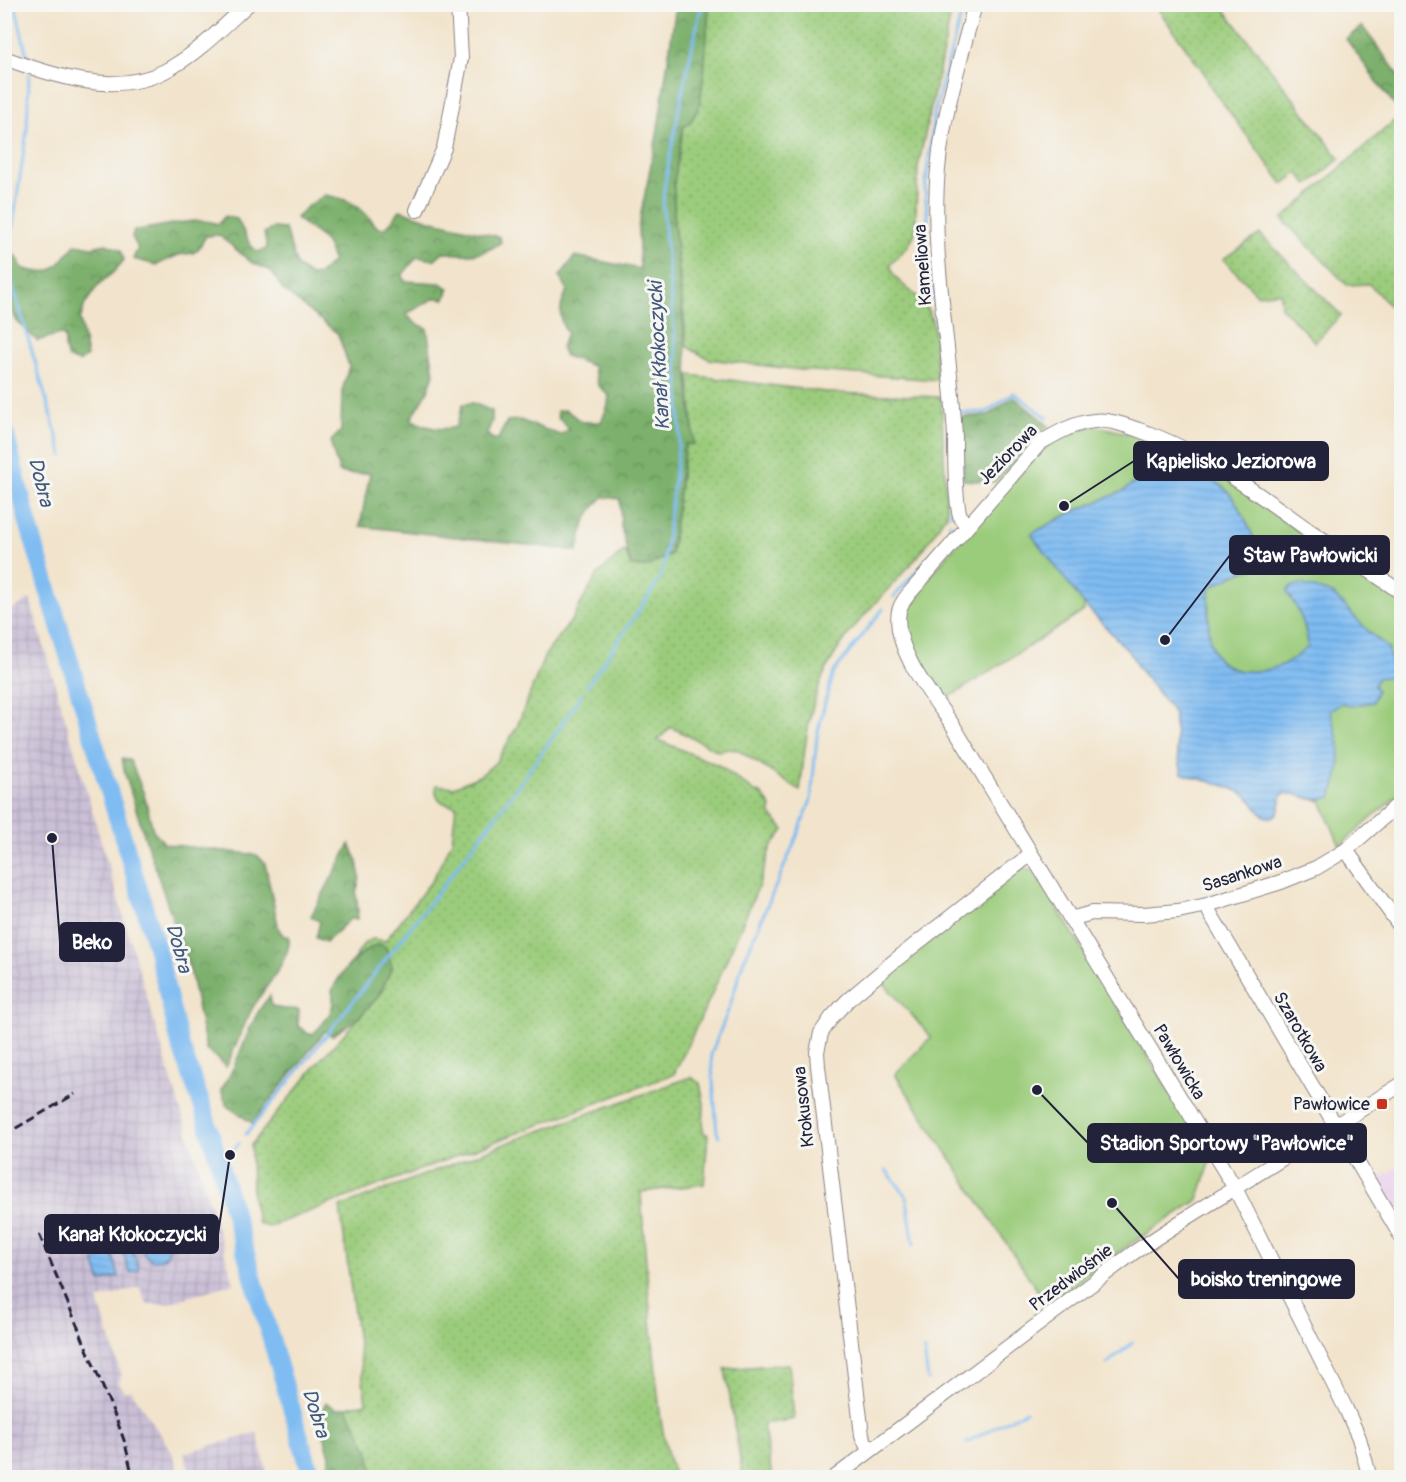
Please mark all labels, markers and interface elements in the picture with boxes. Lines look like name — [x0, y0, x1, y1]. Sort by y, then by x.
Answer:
street label: Kameliowa — [909, 224, 937, 306]
water label: Kanał Kłokoczycki — [642, 278, 675, 431]
street label: Jeziorowa — [973, 420, 1043, 490]
callout: Kąpielisko Jeziorowa — [1134, 442, 1328, 480]
text: Kąpielisko Jeziorowa — [1146, 449, 1316, 474]
water label: Dobra — [23, 455, 60, 511]
callout: Staw Pawłowicki — [1230, 536, 1389, 574]
text: Staw Pawłowicki — [1243, 543, 1378, 568]
street label: Sasankowa — [1199, 850, 1285, 898]
water label: Dobra — [161, 921, 198, 977]
callout: Beko — [60, 923, 124, 961]
text: Beko — [72, 930, 112, 955]
street label: Szarotkowa — [1268, 988, 1332, 1076]
street label: Pawłowicka — [1147, 1020, 1211, 1104]
street label: Krokusowa — [788, 1065, 820, 1149]
place label: Pawłowice — [1293, 1093, 1370, 1116]
marker: Pawłowice — [1375, 1097, 1389, 1111]
callout: Stadion Sportowy "Pawłowice" — [1088, 1124, 1366, 1162]
text: Stadion Sportowy "Pawłowice" — [1100, 1131, 1354, 1156]
callout: Kanał Kłokoczycki — [45, 1215, 218, 1253]
text: Kanał Kłokoczycki — [58, 1222, 207, 1247]
street label: Przedwiośnie — [1025, 1239, 1117, 1317]
callout: boisko treningowe — [1179, 1260, 1354, 1298]
text: boisko treningowe — [1191, 1267, 1342, 1292]
water label: Dobra — [297, 1386, 336, 1442]

